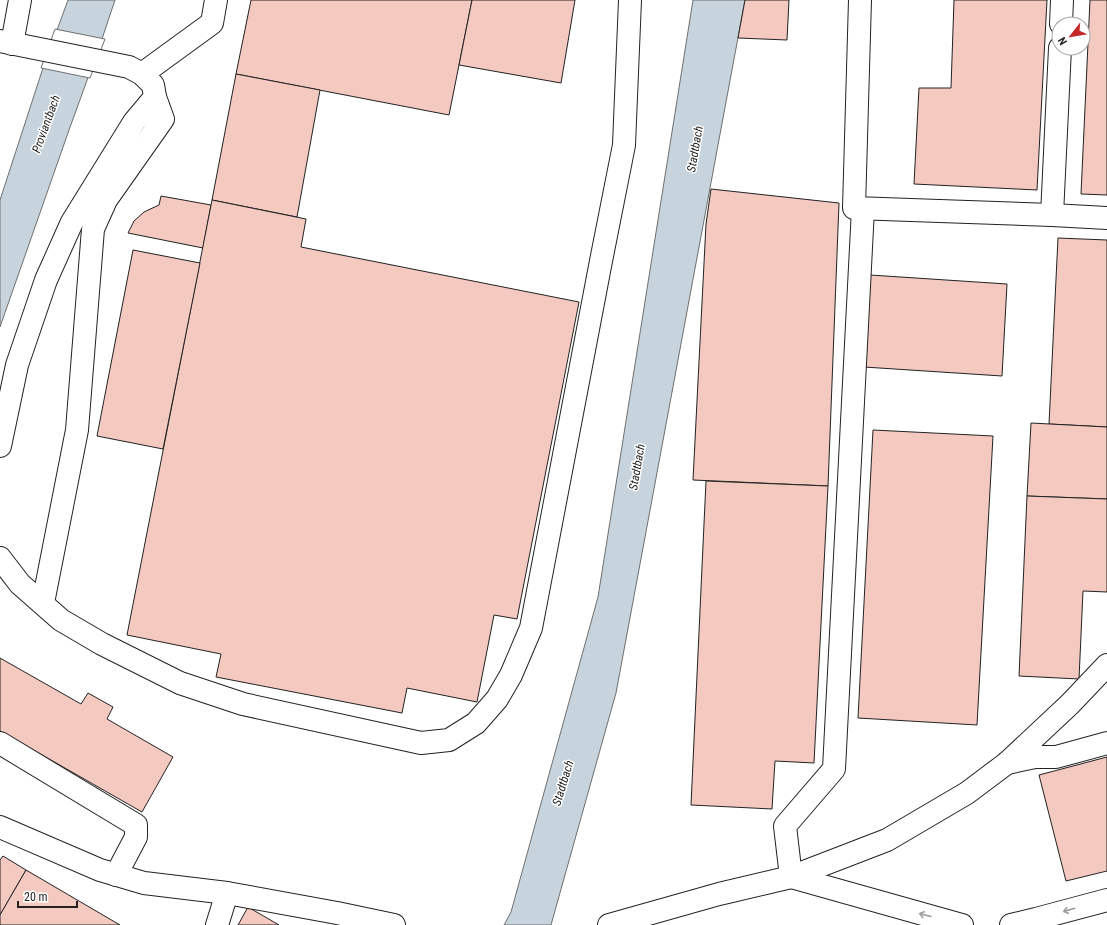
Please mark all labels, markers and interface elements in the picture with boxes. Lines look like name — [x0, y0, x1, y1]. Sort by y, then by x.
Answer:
north arrow — [1051, 16, 1091, 56]
text: N — [1055, 34, 1070, 47]
water label: Proviantbach — [29, 93, 63, 155]
water label: Stadtbach — [684, 124, 706, 173]
water label: Stadtbach — [626, 442, 648, 491]
water label: Stadtbach — [549, 758, 577, 807]
scale bar — [18, 883, 77, 909]
text: 20 m — [24, 890, 48, 904]
one-way arrow — [1063, 907, 1076, 914]
one-way arrow — [918, 911, 931, 918]

